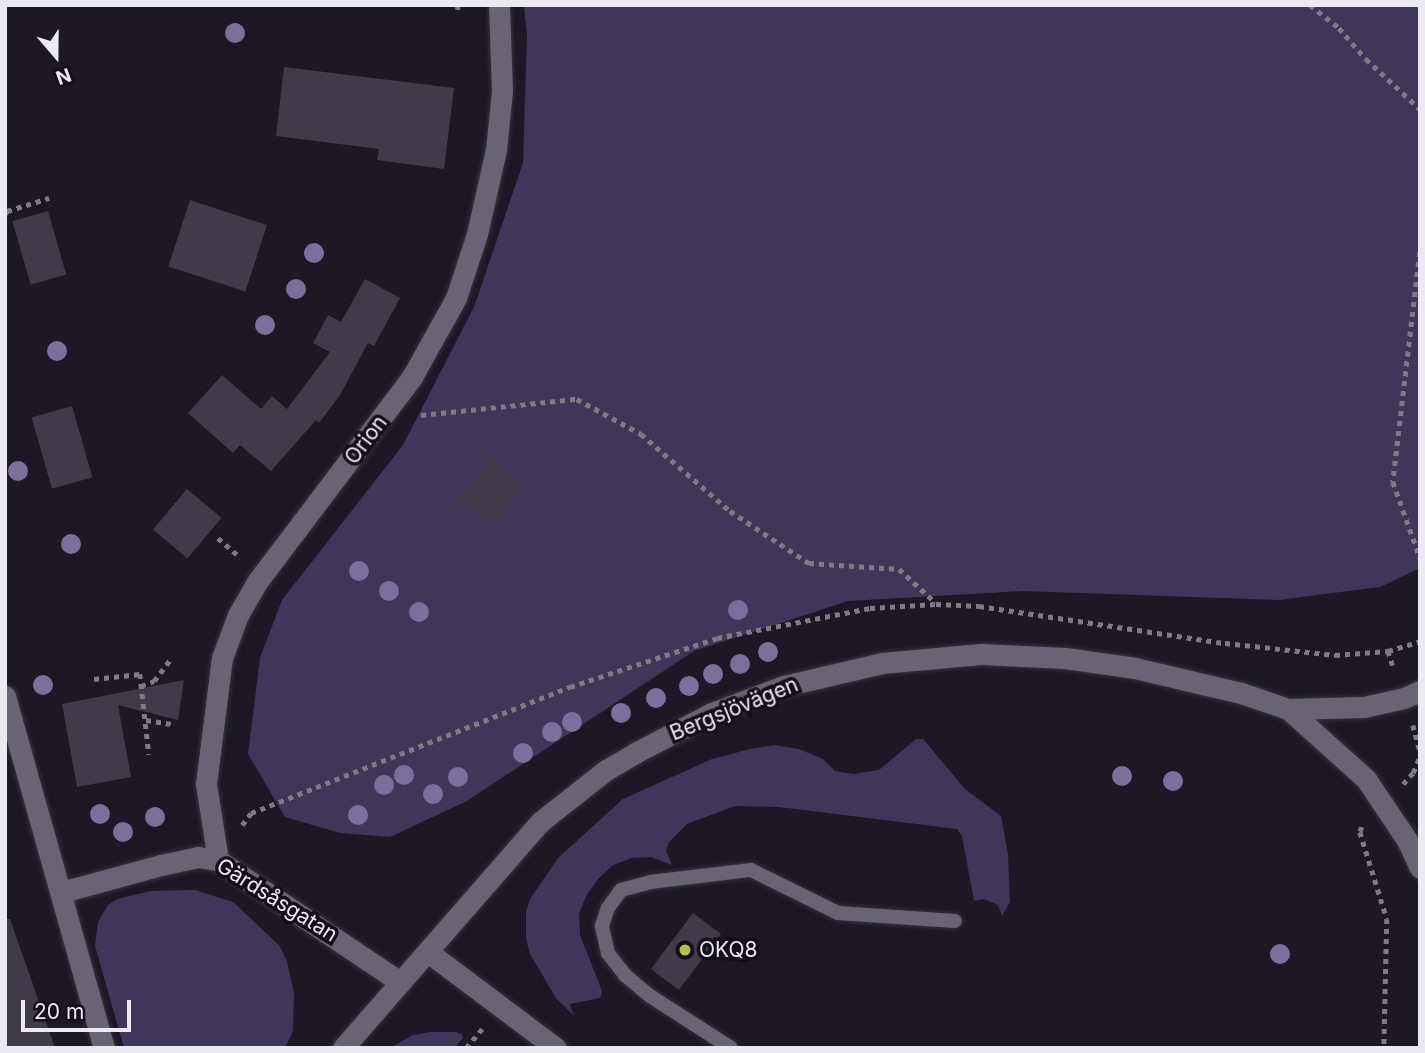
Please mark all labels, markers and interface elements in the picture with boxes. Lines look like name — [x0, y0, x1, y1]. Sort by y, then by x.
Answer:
north arrow — [21, 21, 91, 91]
text: N — [53, 63, 74, 89]
street label: Orion — [340, 411, 392, 469]
street label: Bergsjövägen — [666, 672, 802, 746]
street label: Gärdsåsgatan — [212, 853, 342, 947]
place label: OKQ8 — [699, 937, 758, 963]
marker: OKQ8 — [677, 942, 693, 958]
scale bar — [24, 986, 135, 1030]
text: 20 m — [34, 999, 84, 1024]

